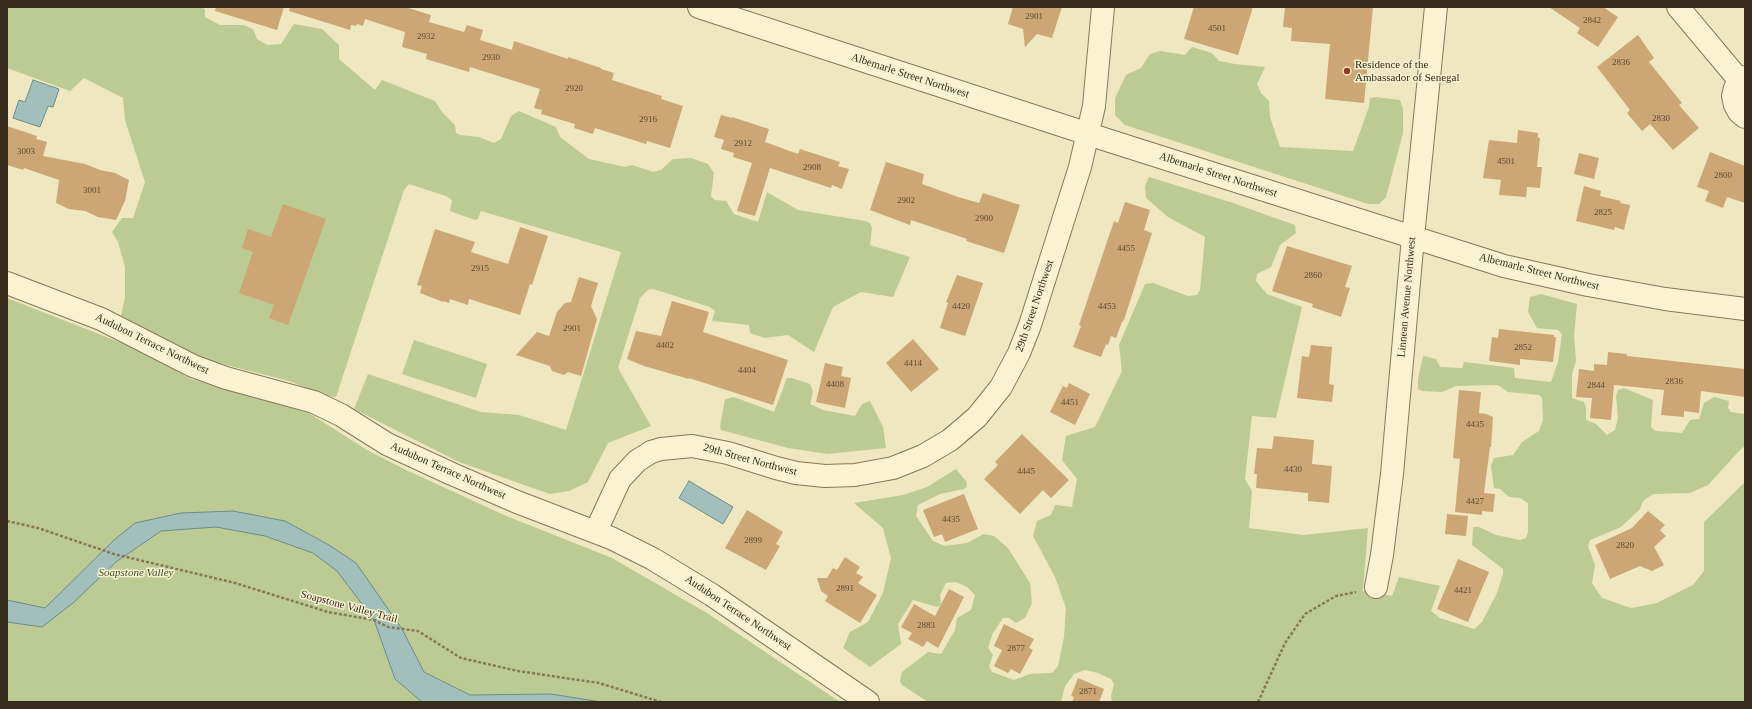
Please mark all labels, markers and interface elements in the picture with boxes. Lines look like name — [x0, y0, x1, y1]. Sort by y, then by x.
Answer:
house number: 2901 — [1025, 12, 1043, 22]
house number: 2842 — [1583, 16, 1601, 26]
house number: 4501 — [1208, 24, 1226, 34]
house number: 2932 — [417, 32, 435, 42]
street label: Albemarle Street Northwest — [849, 51, 971, 101]
house number: 2930 — [482, 53, 500, 63]
place label: Residence of the Ambassador of Senegal — [1355, 58, 1459, 84]
house number: 2836 — [1612, 58, 1630, 68]
marker: Residence of the Ambassador of Senegal — [1342, 66, 1352, 76]
house number: 2920 — [565, 84, 583, 94]
house number: 2830 — [1652, 114, 1670, 124]
house number: 2916 — [639, 115, 657, 125]
house number: 2912 — [734, 139, 752, 149]
house number: 3003 — [17, 147, 35, 157]
street label: Albemarle Street Northwest — [1157, 150, 1279, 200]
house number: 4501 — [1497, 157, 1515, 167]
house number: 2908 — [803, 163, 821, 173]
house number: 2800 — [1714, 171, 1732, 181]
house number: 3001 — [83, 186, 101, 196]
house number: 2902 — [897, 196, 915, 206]
house number: 2825 — [1594, 208, 1612, 218]
house number: 2900 — [975, 214, 993, 224]
street label: Linnean Avenue Northwest — [1395, 236, 1419, 358]
house number: 4455 — [1117, 244, 1135, 254]
street label: Albemarle Street Northwest — [1478, 251, 1600, 293]
street label: 29th Street Northwest — [1013, 258, 1057, 354]
house number: 2915 — [471, 264, 489, 274]
house number: 2860 — [1304, 271, 1322, 281]
house number: 4420 — [952, 302, 970, 312]
house number: 4453 — [1098, 302, 1116, 312]
street label: Audubon Terrace Northwest — [93, 311, 211, 377]
house number: 2901 — [563, 324, 581, 334]
house number: 4402 — [656, 341, 674, 351]
house number: 2852 — [1514, 343, 1532, 353]
house number: 4414 — [904, 359, 922, 369]
house number: 4404 — [738, 366, 756, 376]
house number: 2836 — [1665, 377, 1683, 387]
house number: 4408 — [826, 380, 844, 390]
house number: 2844 — [1587, 381, 1605, 391]
house number: 4451 — [1061, 398, 1079, 408]
house number: 4435 — [1466, 420, 1484, 430]
street label: Audubon Terrace Northwest — [388, 440, 508, 502]
street label: 29th Street Northwest — [702, 441, 798, 479]
house number: 4430 — [1284, 465, 1302, 475]
house number: 4445 — [1017, 467, 1035, 477]
house number: 4427 — [1466, 497, 1484, 507]
house number: 4435 — [942, 515, 960, 525]
house number: 2899 — [744, 536, 762, 546]
house number: 2820 — [1616, 541, 1634, 551]
park label: Soapstone Valley — [99, 566, 173, 580]
street label: Audubon Terrace Northwest — [682, 573, 794, 653]
house number: 2891 — [836, 584, 854, 594]
house number: 4421 — [1454, 586, 1472, 596]
street label: Soapstone Valley Trail — [299, 588, 399, 626]
house number: 2883 — [917, 621, 935, 631]
house number: 2877 — [1007, 644, 1025, 654]
house number: 2871 — [1079, 687, 1097, 697]

